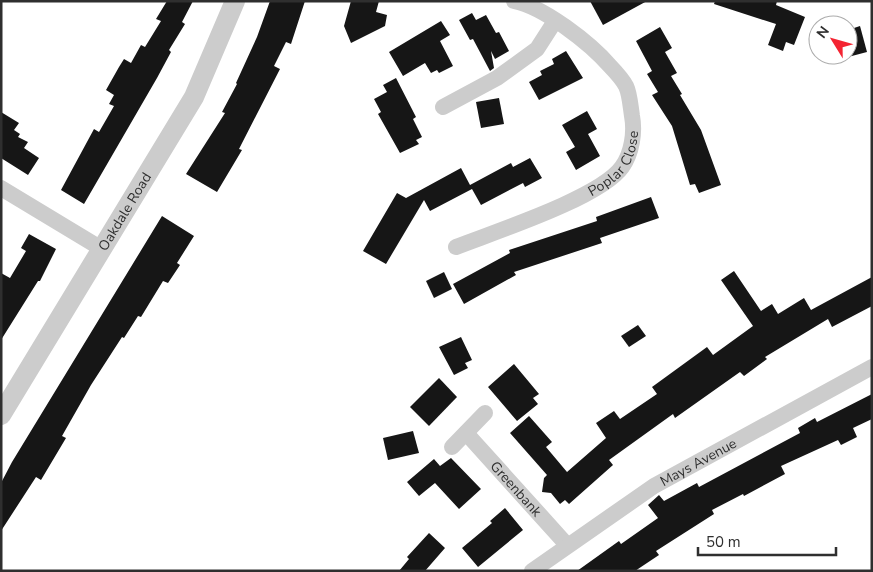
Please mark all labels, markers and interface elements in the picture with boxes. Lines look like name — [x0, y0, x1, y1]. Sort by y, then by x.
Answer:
north arrow — [808, 15, 858, 65]
text: N — [812, 23, 834, 42]
street label: Poplar Close — [584, 130, 643, 201]
street label: Oakdale Road — [94, 169, 156, 254]
street label: Mays Avenue — [657, 434, 740, 491]
street label: Greenbank — [486, 457, 547, 522]
scale bar — [698, 524, 836, 556]
text: 50 m — [706, 532, 741, 552]

